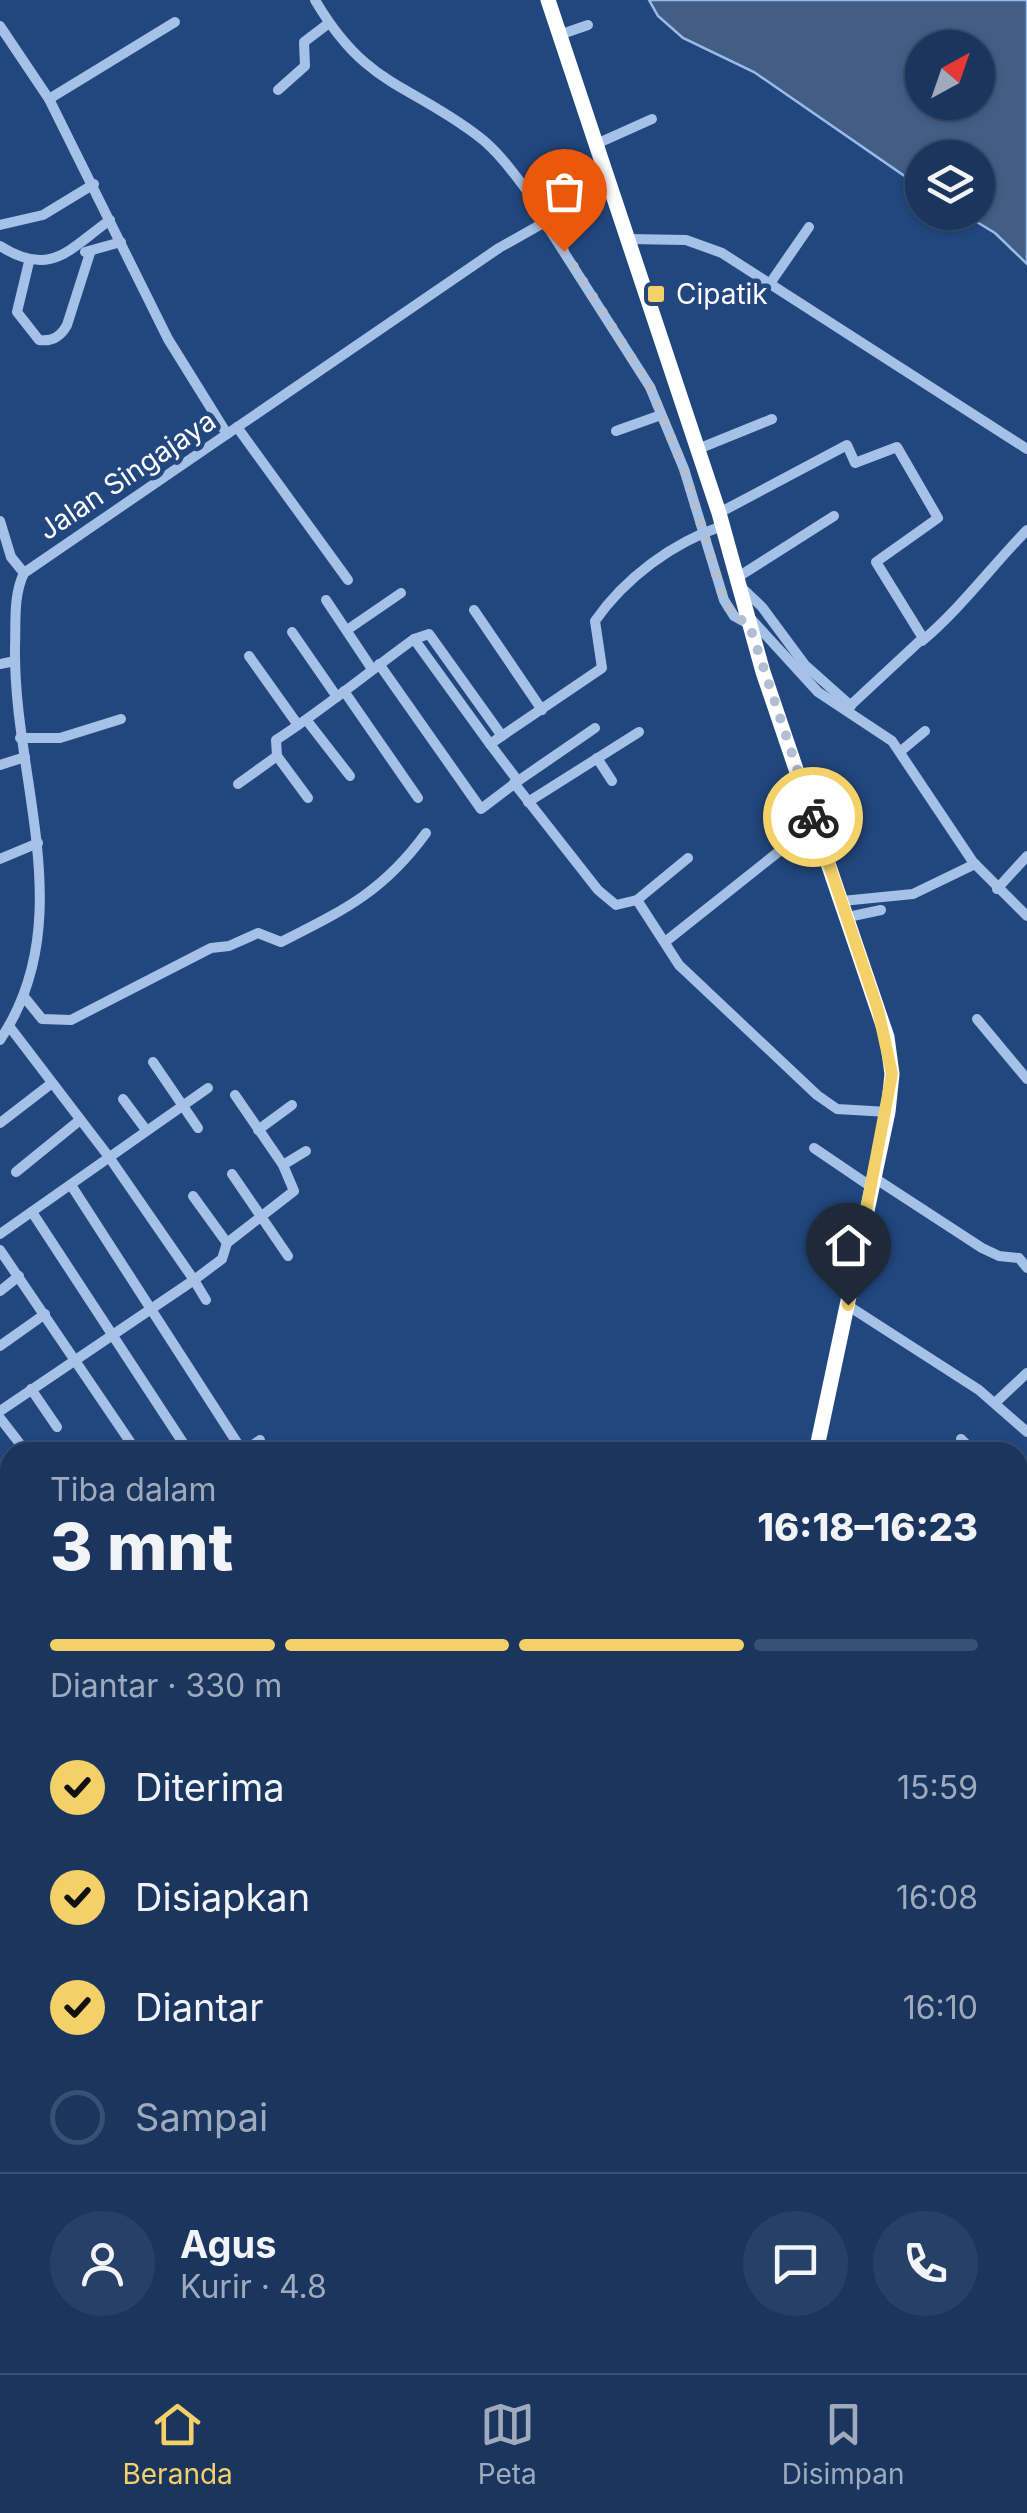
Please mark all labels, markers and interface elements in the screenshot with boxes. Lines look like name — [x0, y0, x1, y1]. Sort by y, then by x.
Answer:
north arrow — [905, 30, 995, 120]
map controls — [905, 30, 995, 230]
button: layers — [905, 140, 995, 230]
pin — [522, 149, 607, 252]
icon: bag — [537, 164, 592, 219]
place label: Cipatik — [676, 277, 768, 311]
marker: Cipatik — [645, 283, 667, 305]
street label: Jalan Singajaya — [32, 403, 222, 547]
courier — [763, 767, 863, 867]
icon: bike — [786, 790, 841, 845]
pin — [806, 1203, 891, 1306]
icon: home — [821, 1218, 876, 1273]
text: Tiba dalam — [50, 1470, 217, 1509]
text: 16:18–16:23 — [757, 1504, 978, 1550]
text: 3 mnt — [50, 1507, 233, 1586]
text: Diantar · 330 m — [50, 1666, 282, 1705]
icon: check — [50, 1760, 105, 1815]
text: Diterima — [135, 1764, 285, 1810]
text: 15:59 — [897, 1768, 978, 1807]
icon: check — [50, 1870, 105, 1925]
text: Disiapkan — [135, 1874, 310, 1920]
text: 16:08 — [896, 1878, 978, 1917]
icon: check — [50, 1980, 105, 2035]
text: Diantar — [135, 1984, 264, 2030]
text: 16:10 — [903, 1988, 978, 2027]
text: Sampai — [135, 2094, 268, 2140]
button: person — [50, 2211, 155, 2316]
button: chat — [743, 2211, 848, 2316]
button: phone — [873, 2211, 978, 2316]
text: Agus — [180, 2221, 276, 2267]
text: Kurir · 4.8 — [180, 2267, 327, 2306]
tab: Beranda — [122, 2397, 233, 2491]
tab: Peta — [478, 2397, 537, 2491]
tab: Disimpan — [782, 2397, 905, 2491]

